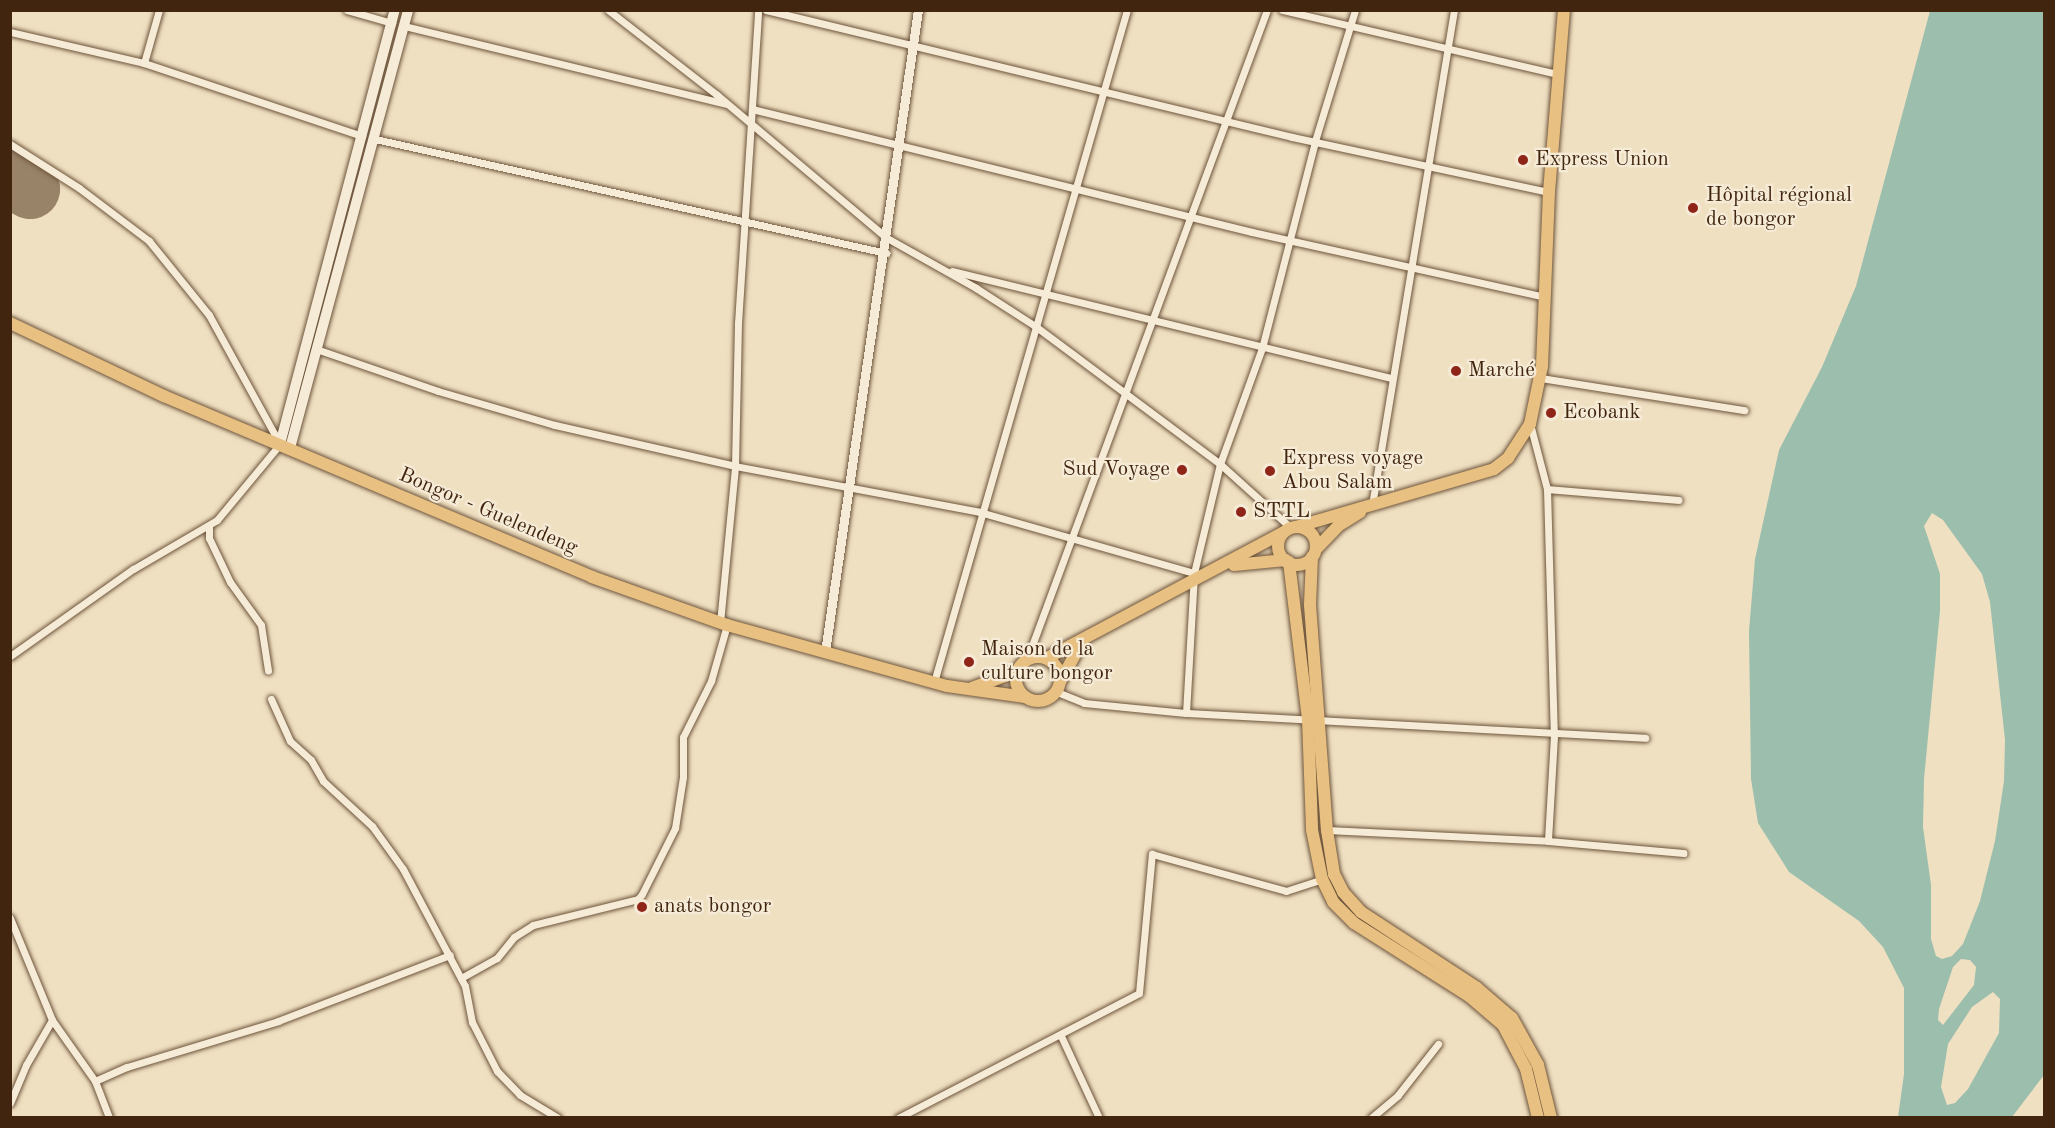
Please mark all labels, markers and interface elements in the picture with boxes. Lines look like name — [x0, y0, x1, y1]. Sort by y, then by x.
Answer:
place label: Express Union — [1535, 147, 1669, 173]
marker: Express Union — [1516, 153, 1530, 167]
place label: Hôpital régional de bongor — [1706, 183, 1852, 233]
marker: Hôpital régional de bongor — [1684, 199, 1702, 217]
place label: Marché — [1468, 358, 1535, 384]
marker: Marché — [1449, 364, 1463, 378]
place label: Ecobank — [1563, 400, 1640, 426]
marker: Ecobank — [1544, 406, 1558, 420]
place label: Express voyage Abou Salam — [1282, 446, 1423, 496]
place label: Sud Voyage — [1062, 457, 1170, 483]
street label: Bongor - Guelendeng — [395, 463, 581, 561]
marker: Sud Voyage — [1175, 463, 1189, 477]
marker: Express voyage Abou Salam — [1263, 464, 1277, 478]
place label: STTL — [1253, 499, 1310, 525]
marker: STTL — [1234, 505, 1248, 519]
place label: Maison de la culture bongor — [981, 637, 1113, 687]
marker: Maison de la culture bongor — [962, 655, 976, 669]
place label: anats bongor — [654, 894, 771, 920]
marker: anats bongor — [635, 900, 649, 914]

